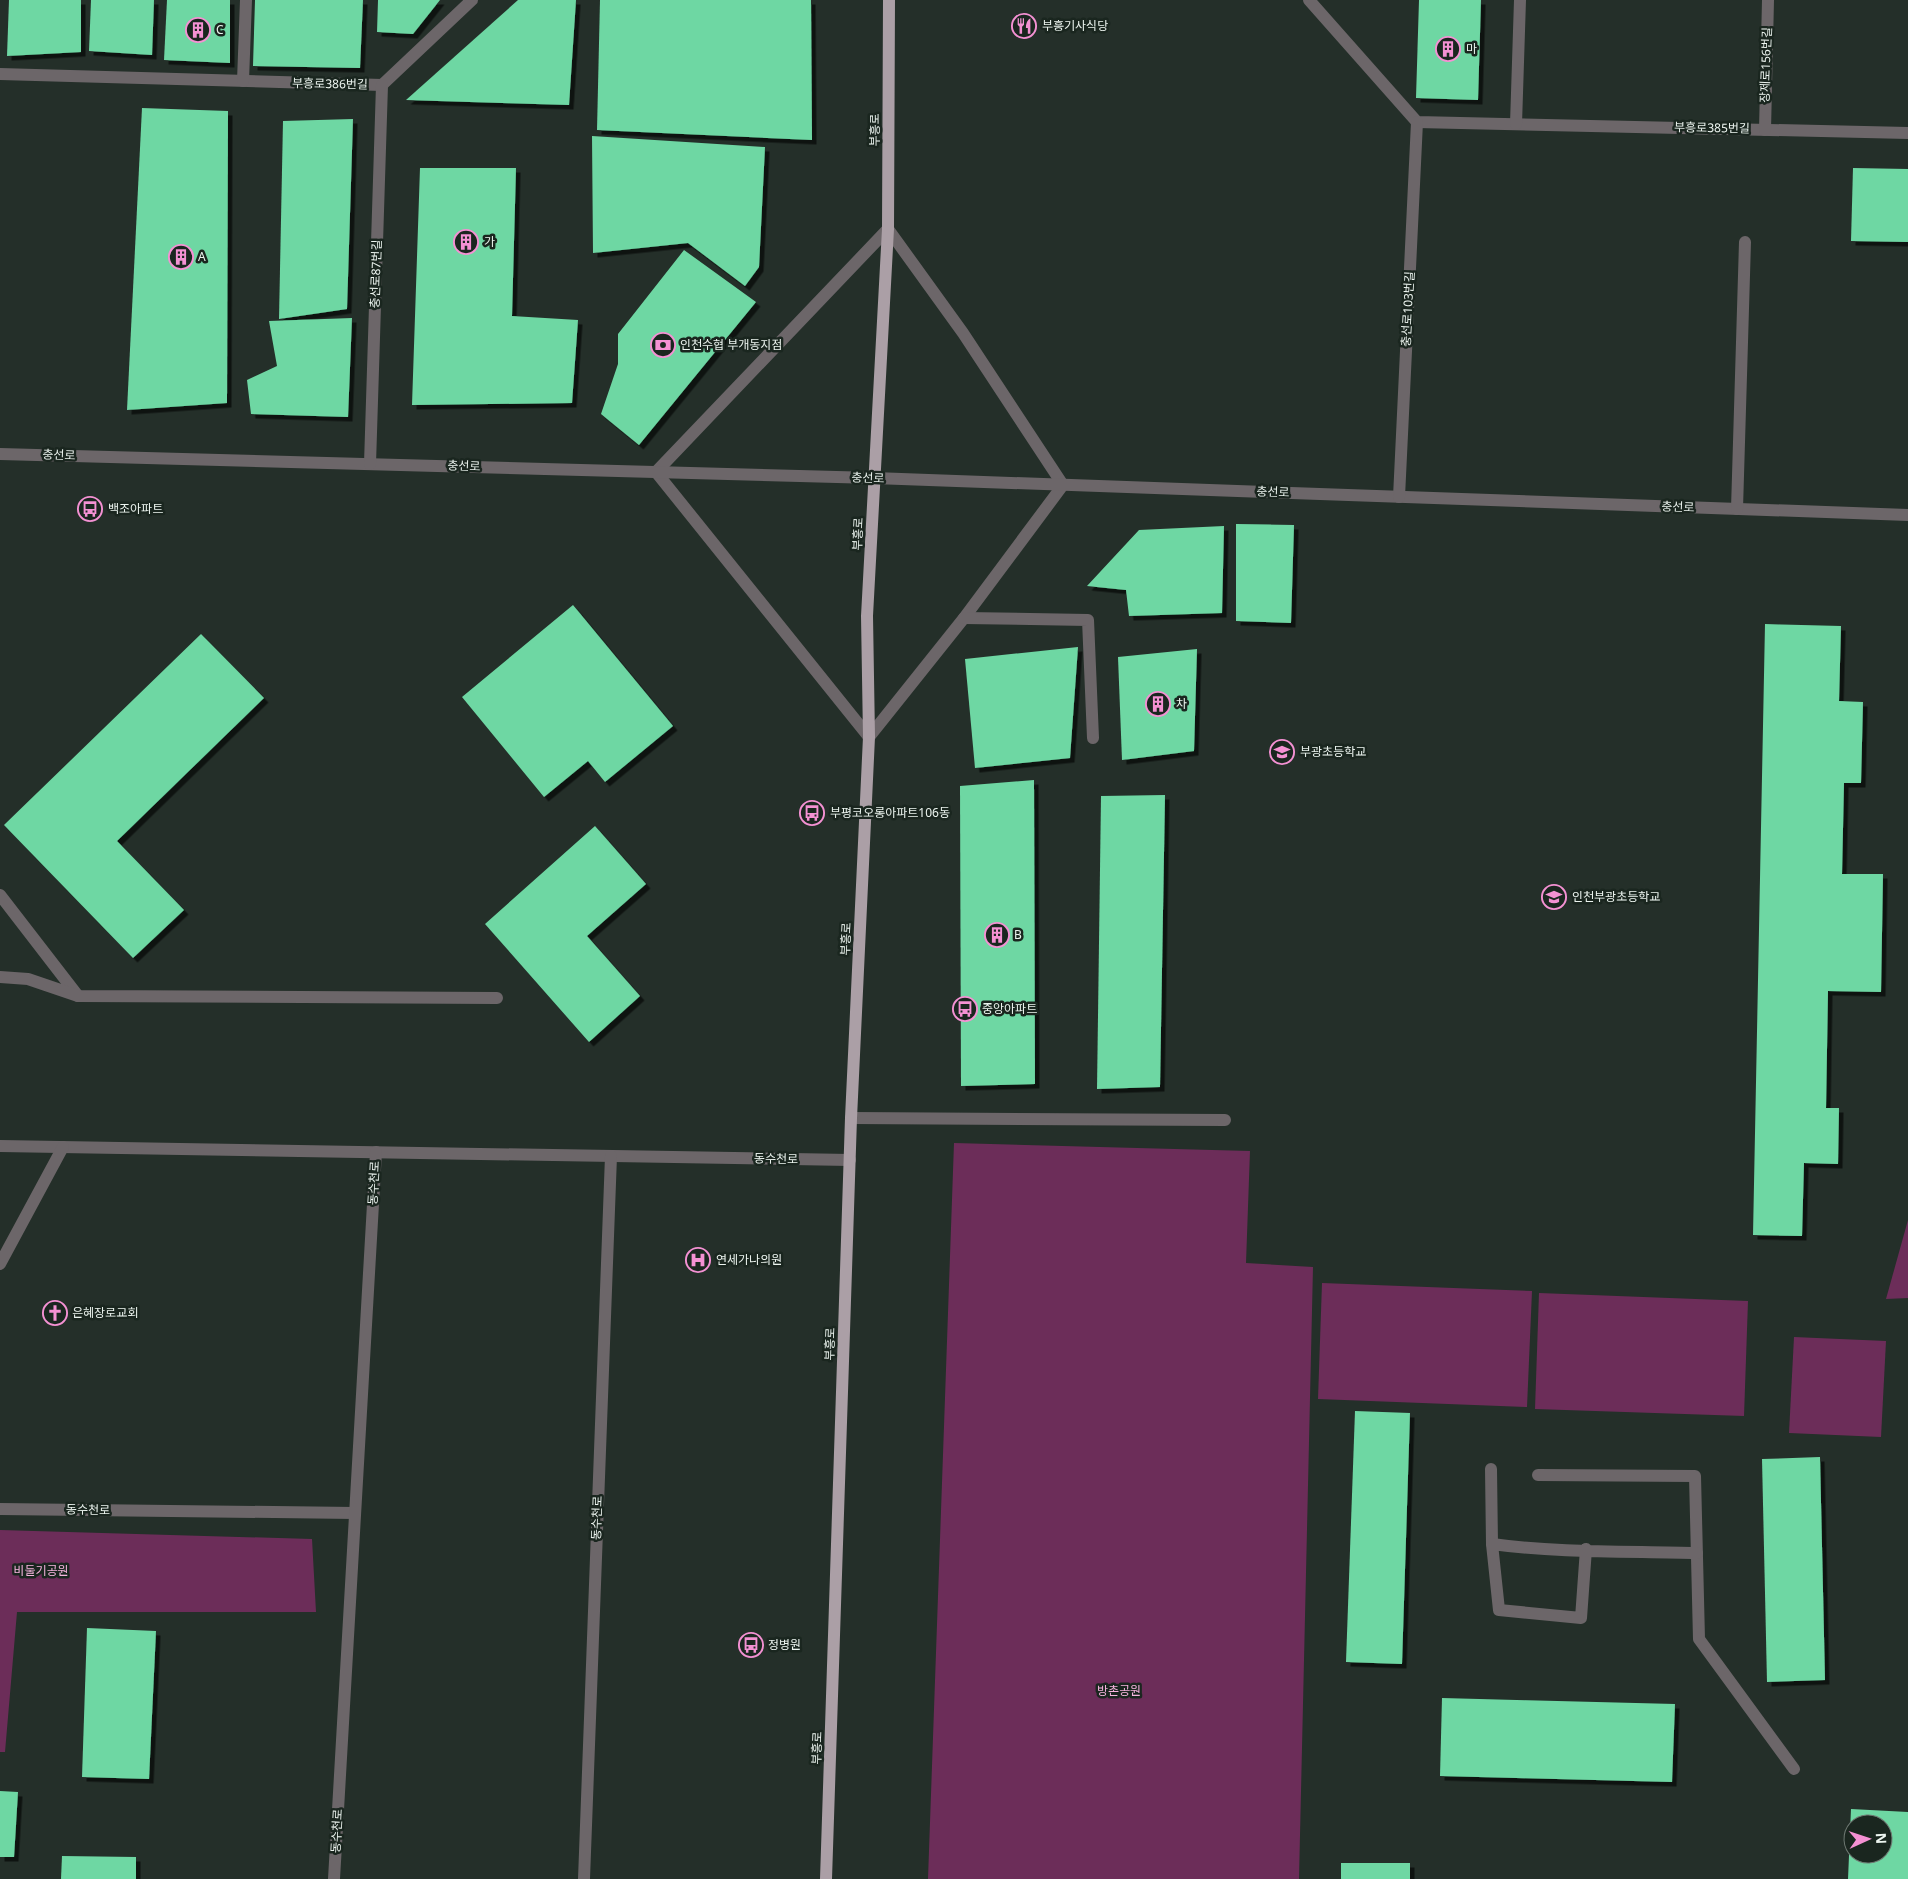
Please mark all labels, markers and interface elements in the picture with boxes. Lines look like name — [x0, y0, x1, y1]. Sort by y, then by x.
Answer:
restaurant icon: 부흥기사식당 — [1011, 13, 1037, 39]
building icon: C — [185, 17, 211, 43]
place label: 부흥기사식당 — [1042, 17, 1108, 34]
place label: C — [216, 21, 224, 38]
street label: 장제로156번길 — [1756, 27, 1775, 103]
building icon: 마 — [1435, 36, 1461, 62]
place label: 마 — [1466, 40, 1477, 57]
street label: 부흥로386번길 — [292, 74, 368, 93]
street label: 부흥로 — [866, 113, 883, 147]
street label: 부흥로385번길 — [1674, 118, 1750, 137]
building icon: 가 — [453, 229, 479, 255]
place label: 가 — [484, 233, 495, 250]
street label: 충선로87번길 — [366, 239, 385, 309]
building icon: A — [168, 244, 194, 270]
place label: A — [198, 248, 206, 265]
street label: 충선로103번길 — [1397, 271, 1418, 347]
bank icon: 인천수협 부개동지점 — [650, 332, 676, 358]
place label: 인천수협 부개동지점 — [680, 336, 782, 353]
street label: 충선로 — [42, 445, 76, 464]
street label: 충선로 — [447, 456, 481, 475]
street label: 충선로 — [851, 468, 885, 487]
street label: 충선로 — [1256, 482, 1290, 501]
bus stop icon: 백조아파트 — [77, 496, 103, 522]
street label: 충선로 — [1661, 497, 1695, 516]
place label: 백조아파트 — [108, 500, 163, 517]
street label: 부흥로 — [848, 517, 867, 551]
building icon: 차 — [1145, 691, 1171, 717]
place label: 차 — [1176, 695, 1187, 712]
school or university icon: 부광초등학교 — [1269, 739, 1295, 765]
place label: 부광초등학교 — [1300, 743, 1366, 760]
bus stop icon: 부평코오롱아파트106동 — [799, 800, 825, 826]
place label: 부평코오롱아파트106동 — [830, 804, 950, 821]
school or university icon: 인천부광초등학교 — [1541, 884, 1567, 910]
place label: 인천부광초등학교 — [1572, 888, 1660, 905]
street label: 부흥로 — [836, 922, 855, 956]
building icon: B — [984, 922, 1010, 948]
place label: B — [1014, 926, 1022, 943]
bus stop icon: 중앙아파트 — [952, 996, 978, 1022]
place label: 중앙아파트 — [982, 1000, 1037, 1017]
street label: 동수천로 — [754, 1150, 798, 1167]
street label: 동수천로 — [364, 1160, 383, 1205]
hospital icon: 연세가나의원 — [685, 1247, 711, 1273]
place label: 연세가나의원 — [716, 1251, 782, 1268]
church icon: 은혜장로교회 — [42, 1300, 68, 1326]
place label: 은혜장로교회 — [72, 1304, 138, 1321]
street label: 부흥로 — [820, 1327, 839, 1361]
street label: 동수천로 — [587, 1496, 606, 1540]
street label: 동수천로 — [66, 1501, 110, 1518]
park label: 비둘기공원 — [13, 1562, 69, 1579]
bus stop icon: 정병원 — [738, 1632, 764, 1658]
place label: 정병원 — [768, 1636, 801, 1653]
park label: 방촌공원 — [1097, 1682, 1141, 1699]
street label: 부흥로 — [807, 1731, 826, 1765]
street label: 동수천로 — [327, 1808, 346, 1853]
north arrow — [1843, 1814, 1893, 1864]
text: N — [1872, 1832, 1891, 1844]

